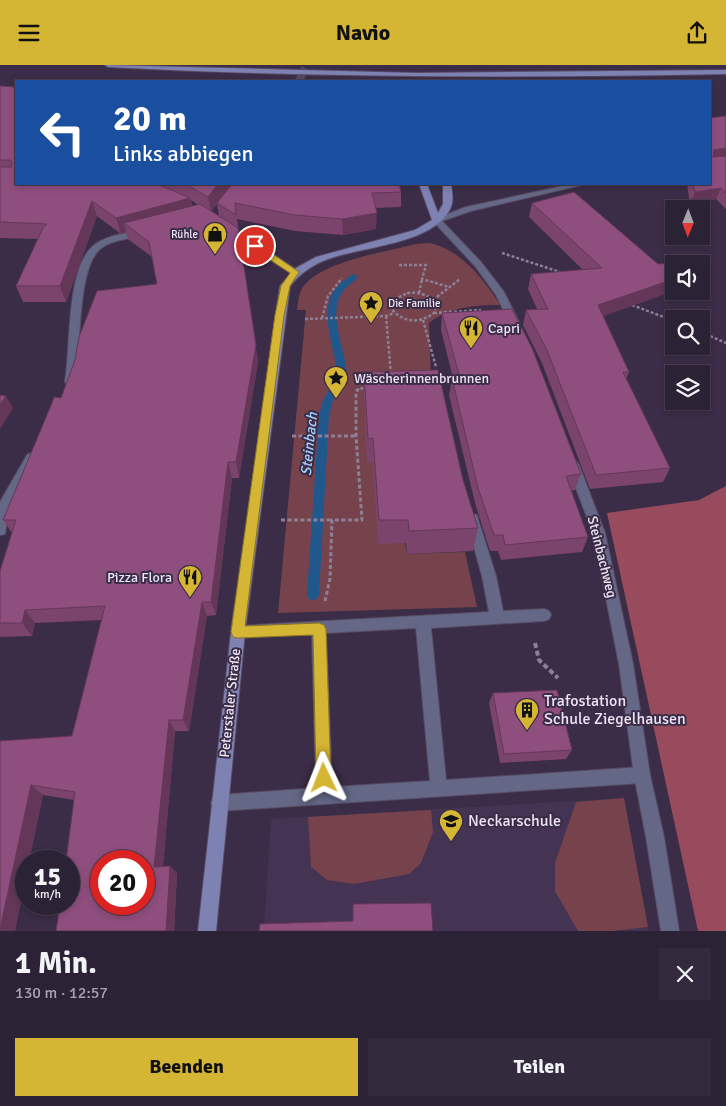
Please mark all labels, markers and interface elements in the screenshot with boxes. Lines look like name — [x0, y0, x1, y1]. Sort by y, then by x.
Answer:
icon: menu — [15, 19, 43, 47]
text: Navio — [336, 19, 390, 46]
icon: share — [683, 19, 711, 47]
text: 20 m — [113, 97, 187, 140]
icon: left — [30, 100, 95, 165]
text: Links abbiegen — [113, 140, 254, 167]
north arrow — [665, 200, 710, 245]
map controls — [665, 200, 710, 410]
shop icon: Rühle — [202, 221, 228, 255]
pin — [234, 225, 276, 267]
place label: Rühle — [171, 228, 198, 241]
icon: arrive — [241, 232, 269, 260]
button: sound — [665, 255, 710, 300]
place icon: Die Familie — [358, 290, 384, 324]
place label: Die Familie — [388, 297, 440, 310]
button: search — [665, 310, 710, 355]
restaurant icon: Capri — [458, 315, 484, 349]
place label: Capri — [488, 320, 520, 337]
place icon: Wäscherinnenbrunnen — [323, 365, 349, 399]
button: layers — [665, 365, 710, 410]
place label: Wäscherinnenbrunnen — [354, 370, 489, 387]
water label: Steinbach — [297, 410, 321, 477]
street label: Steinbachweg — [584, 514, 620, 600]
restaurant icon: Pizza Flora — [177, 564, 203, 598]
place label: Pizza Flora — [107, 569, 172, 586]
street label: Peterstaler Straße — [216, 648, 244, 758]
place label: Trafostation Schule Ziegelhausen — [544, 691, 686, 729]
building icon: Trafostation Schule Ziegelhausen — [514, 697, 540, 731]
position arrow — [297, 751, 349, 803]
school or university icon: Neckarschule — [438, 808, 464, 842]
place label: Neckarschule — [468, 811, 561, 831]
speed limit sign: 20 — [90, 850, 155, 915]
text: 15 — [34, 861, 61, 892]
text: km/h — [34, 887, 61, 902]
text: 1 Min. — [15, 945, 97, 982]
button: close — [659, 948, 711, 1000]
text: 130 m · 12:57 — [15, 983, 108, 1003]
button: Beenden — [15, 1038, 358, 1096]
button: Teilen — [368, 1038, 711, 1096]

